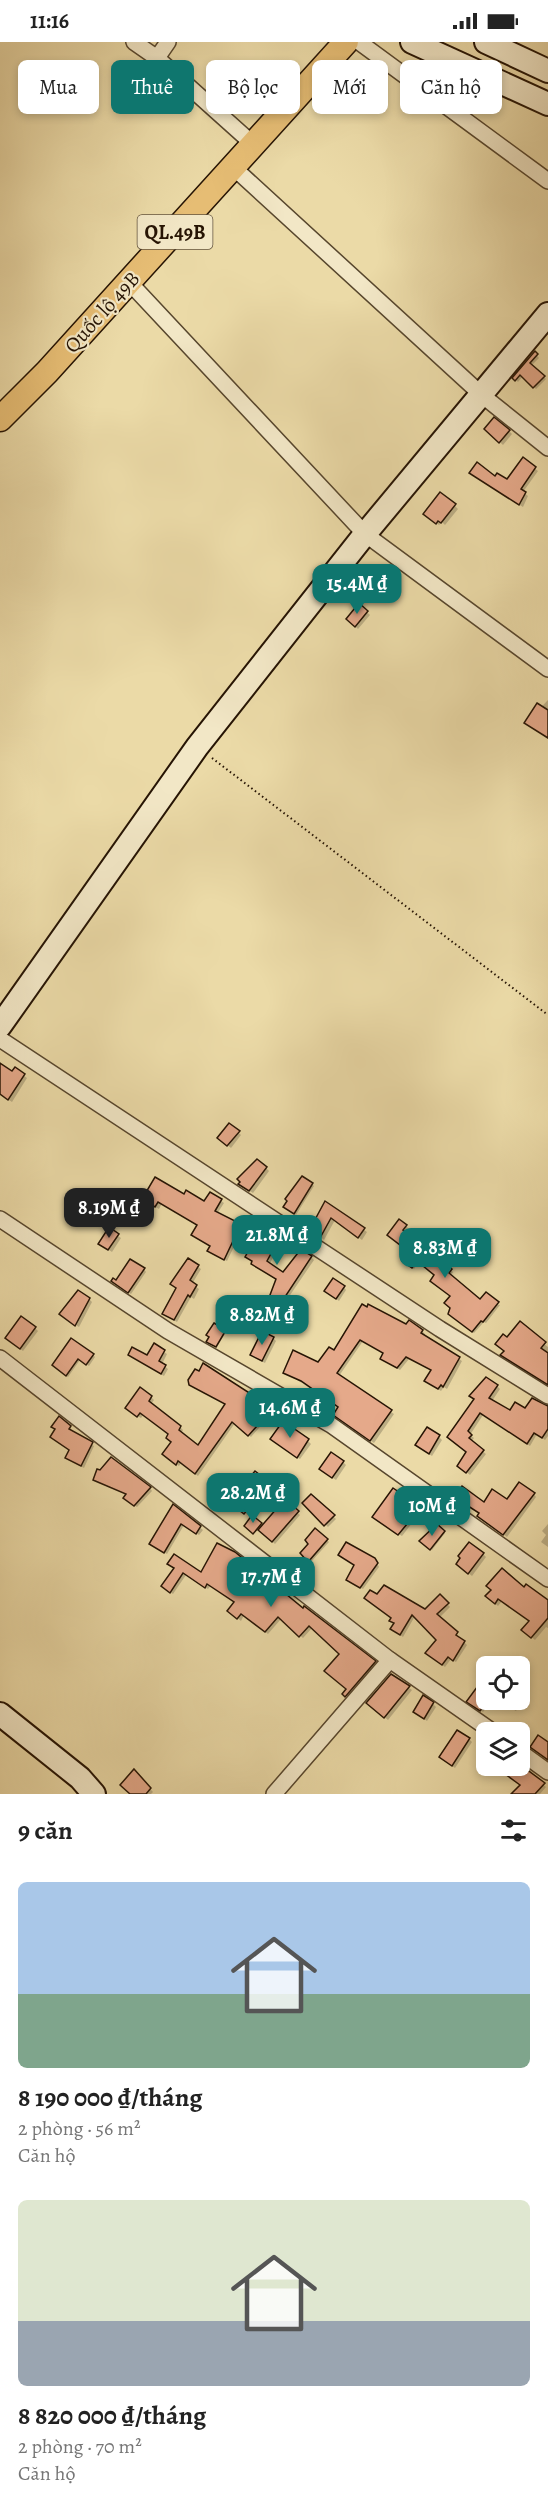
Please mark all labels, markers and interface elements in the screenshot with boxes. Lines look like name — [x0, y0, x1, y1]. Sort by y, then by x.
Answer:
text: 11:16 — [30, 6, 69, 36]
chip: Mua — [18, 60, 99, 114]
chip: Thuê — [111, 60, 194, 114]
chip: Bộ lọc — [206, 60, 300, 114]
chip: Mới — [312, 60, 388, 114]
chip: Căn hộ — [400, 60, 502, 114]
road number: QL.49B — [138, 215, 213, 249]
street label: Quốc lộ 49B — [58, 265, 146, 359]
pin: 15.4M ₫ — [302, 564, 412, 615]
text: 15.4M ₫ — [326, 570, 388, 597]
pin: 8.19M ₫ — [54, 1188, 164, 1239]
text: 8.19M ₫ — [78, 1194, 140, 1221]
pin: 21.8M ₫ — [222, 1215, 332, 1266]
text: 21.8M ₫ — [246, 1221, 308, 1248]
pin: 8.83M ₫ — [390, 1228, 500, 1279]
text: 8.83M ₫ — [413, 1234, 477, 1261]
pin: 8.82M ₫ — [207, 1295, 317, 1346]
text: 8.82M ₫ — [230, 1301, 294, 1328]
pin: 14.6M ₫ — [235, 1388, 345, 1439]
text: 14.6M ₫ — [259, 1394, 321, 1421]
pin: 28.2M ₫ — [198, 1473, 308, 1524]
text: 28.2M ₫ — [221, 1479, 285, 1506]
pin: 10M ₫ — [390, 1486, 474, 1537]
text: 10M ₫ — [408, 1492, 456, 1519]
pin: 17.7M ₫ — [216, 1557, 326, 1608]
text: 17.7M ₫ — [241, 1563, 301, 1590]
map controls — [476, 1656, 530, 1776]
button: locate — [476, 1656, 530, 1710]
button: layers — [476, 1722, 530, 1776]
text: 9 căn — [18, 1813, 73, 1848]
icon: filters — [497, 1814, 530, 1847]
icon: home — [220, 1921, 328, 2029]
text: 8 190 000 ₫/tháng — [18, 2080, 203, 2115]
text: 2 phòng · 56 m² — [18, 2115, 141, 2142]
text: Căn hộ — [18, 2142, 75, 2169]
icon: home — [220, 2239, 328, 2347]
text: 8 820 000 ₫/tháng — [18, 2398, 206, 2433]
text: 2 phòng · 70 m² — [18, 2433, 142, 2460]
text: Căn hộ — [18, 2460, 75, 2487]

